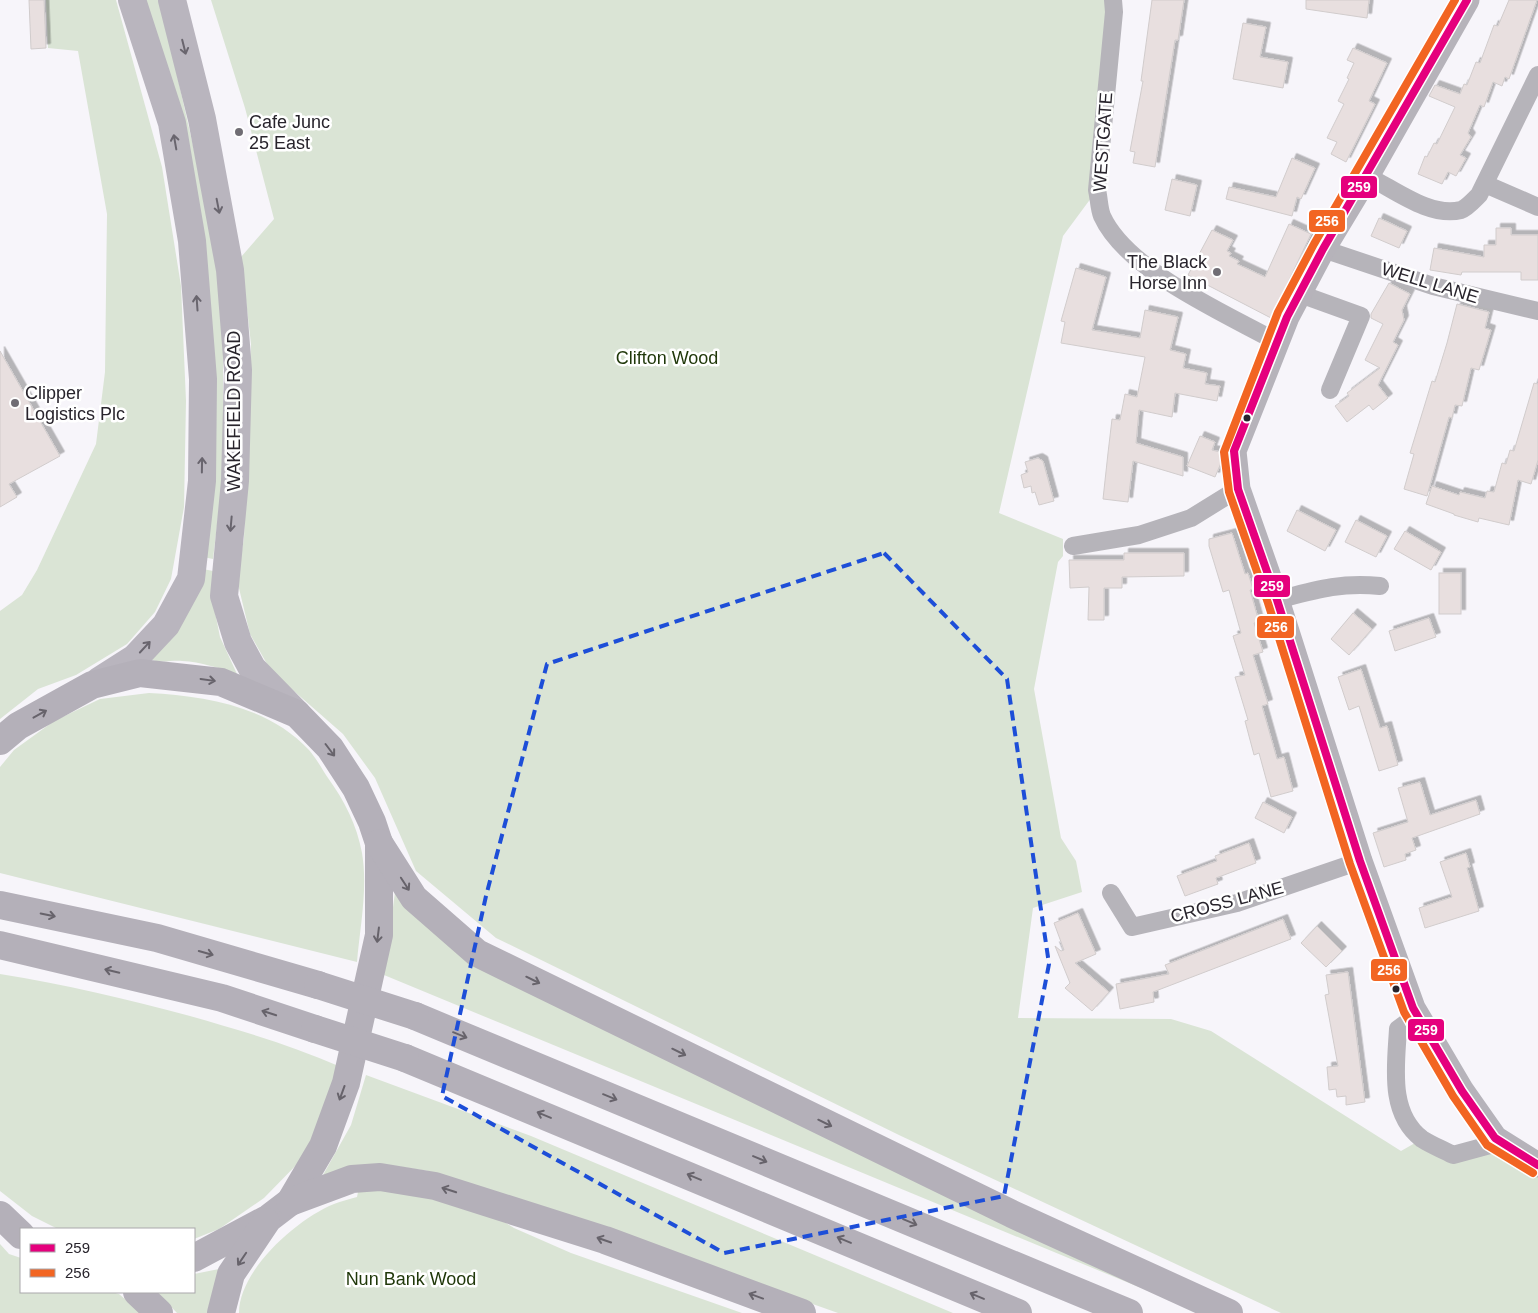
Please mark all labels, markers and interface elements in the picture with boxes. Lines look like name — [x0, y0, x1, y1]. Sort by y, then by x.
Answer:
one-way arrow — [180, 39, 189, 55]
street label: WESTGATE — [1090, 92, 1116, 192]
place label: Cafe Junc 25 East — [249, 112, 330, 153]
marker: Cafe Junc 25 East — [233, 126, 245, 138]
one-way arrow — [170, 134, 180, 150]
line badge: 259 — [1340, 175, 1378, 199]
text: 259 — [1347, 179, 1371, 195]
one-way arrow — [214, 198, 224, 214]
line badge: 256 — [1308, 209, 1346, 233]
text: 256 — [1315, 213, 1339, 229]
place label: The Black Horse Inn — [1127, 252, 1208, 293]
street label: WELL LANE — [1379, 259, 1481, 307]
marker: The Black Horse Inn — [1211, 266, 1223, 278]
one-way arrow — [192, 295, 202, 311]
street label: WAKEFIELD ROAD — [224, 331, 244, 491]
park label: Clifton Wood — [616, 348, 718, 368]
place label: Clipper Logistics Plc — [25, 383, 125, 424]
marker: Clipper Logistics Plc — [9, 397, 21, 409]
unlabelled marker — [1242, 413, 1252, 423]
one-way arrow — [197, 457, 207, 474]
one-way arrow — [226, 516, 236, 532]
line badge: 259 — [1253, 574, 1291, 598]
text: 259 — [1260, 578, 1284, 594]
line badge: 256 — [1256, 615, 1295, 639]
text: 256 — [1264, 619, 1288, 635]
one-way arrow — [139, 641, 151, 654]
one-way arrow — [200, 675, 216, 685]
one-way arrow — [32, 709, 47, 718]
one-way arrow — [325, 743, 336, 756]
one-way arrow — [400, 877, 410, 891]
street label: CROSS LANE — [1168, 877, 1286, 927]
one-way arrow — [39, 911, 55, 921]
one-way arrow — [373, 927, 383, 943]
one-way arrow — [197, 948, 213, 958]
line badge: 256 — [1370, 958, 1408, 982]
text: 256 — [1377, 962, 1401, 978]
one-way arrow — [105, 966, 121, 975]
one-way arrow — [525, 976, 540, 986]
unlabelled marker — [1391, 984, 1401, 994]
one-way arrow — [261, 1008, 277, 1018]
line badge: 259 — [1407, 1018, 1445, 1042]
text: 259 — [1414, 1022, 1438, 1038]
one-way arrow — [452, 1031, 467, 1040]
one-way arrow — [671, 1048, 686, 1057]
one-way arrow — [337, 1085, 346, 1101]
one-way arrow — [602, 1093, 617, 1102]
one-way arrow — [536, 1110, 552, 1119]
one-way arrow — [817, 1119, 832, 1128]
one-way arrow — [753, 1156, 768, 1165]
one-way arrow — [687, 1172, 702, 1182]
one-way arrow — [442, 1185, 458, 1195]
one-way arrow — [903, 1218, 918, 1227]
legend — [20, 1228, 195, 1293]
one-way arrow — [597, 1235, 612, 1244]
one-way arrow — [836, 1235, 852, 1244]
text: 259 — [65, 1239, 90, 1256]
one-way arrow — [237, 1252, 247, 1266]
text: 256 — [65, 1264, 90, 1281]
park label: Nun Bank Wood — [346, 1269, 476, 1289]
one-way arrow — [749, 1291, 765, 1300]
one-way arrow — [970, 1291, 985, 1300]

